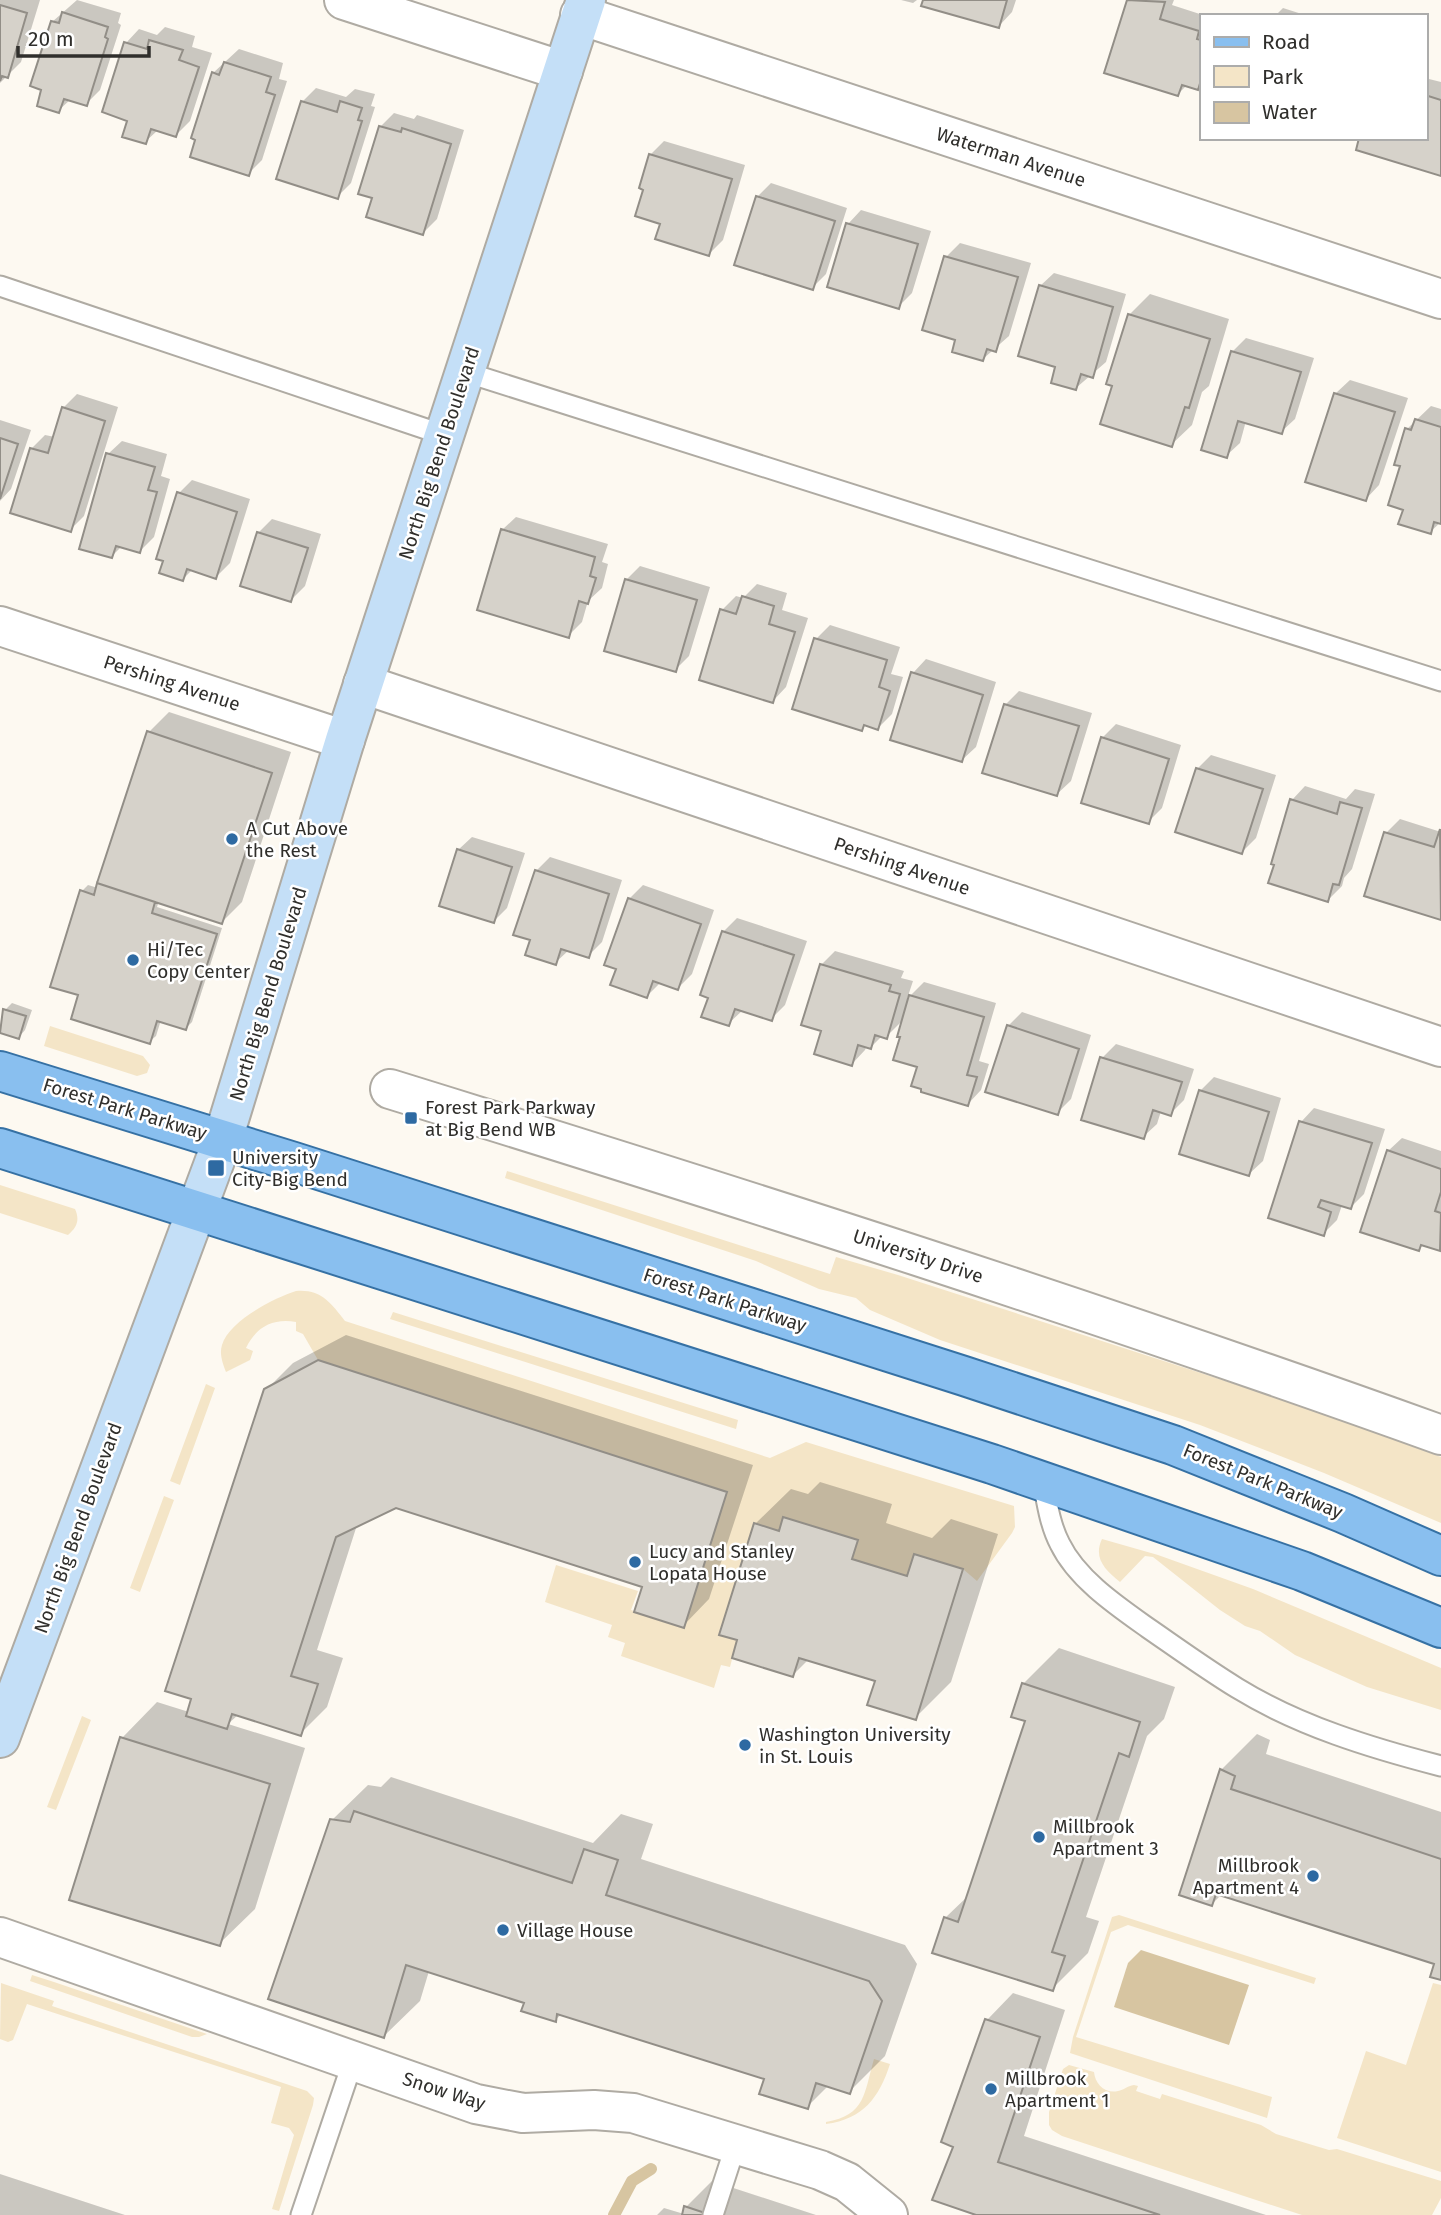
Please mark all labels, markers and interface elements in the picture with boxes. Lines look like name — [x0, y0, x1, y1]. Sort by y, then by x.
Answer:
scale bar — [18, 14, 149, 58]
legend — [1200, 14, 1427, 140]
text: 20 m — [28, 26, 74, 52]
text: Road — [1262, 29, 1310, 55]
text: Park — [1262, 64, 1304, 90]
text: Water — [1262, 99, 1317, 125]
street label: Waterman Avenue — [933, 122, 1089, 192]
street label: North Big Bend Boulevard — [394, 344, 484, 562]
street label: Pershing Avenue — [101, 650, 243, 716]
place label: A Cut Above the Rest — [246, 817, 348, 862]
marker: A Cut Above the Rest — [224, 831, 240, 847]
street label: Pershing Avenue — [831, 832, 973, 900]
street label: North Big Bend Boulevard — [224, 884, 312, 1104]
place label: Hi/Tec Copy Center — [147, 938, 251, 983]
marker: Hi/Tec Copy Center — [125, 952, 141, 968]
street label: Forest Park Parkway — [40, 1073, 210, 1145]
place label: Forest Park Parkway at Big Bend WB — [425, 1096, 596, 1141]
marker: Forest Park Parkway at Big Bend WB — [403, 1110, 419, 1126]
place label: University City-Big Bend — [232, 1146, 348, 1191]
marker: University City-Big Bend — [206, 1158, 226, 1178]
street label: University Drive — [850, 1224, 986, 1288]
street label: Forest Park Parkway — [640, 1263, 810, 1337]
street label: North Big Bend Boulevard — [29, 1419, 127, 1637]
street label: Forest Park Parkway — [1180, 1438, 1347, 1524]
place label: Lucy and Stanley Lopata House — [649, 1540, 795, 1585]
marker: Lucy and Stanley Lopata House — [627, 1554, 643, 1570]
place label: Washington University in St. Louis — [759, 1723, 951, 1768]
marker: Washington University in St. Louis — [737, 1737, 753, 1753]
place label: Millbrook Apartment 3 — [1053, 1815, 1159, 1860]
marker: Millbrook Apartment 3 — [1031, 1829, 1047, 1845]
place label: Millbrook Apartment 4 — [1193, 1854, 1299, 1899]
marker: Millbrook Apartment 4 — [1305, 1868, 1321, 1884]
place label: Village House — [517, 1919, 633, 1942]
marker: Village House — [495, 1922, 511, 1938]
street label: Snow Way — [400, 2067, 489, 2115]
place label: Millbrook Apartment 1 — [1005, 2067, 1109, 2112]
marker: Millbrook Apartment 1 — [983, 2081, 999, 2097]

